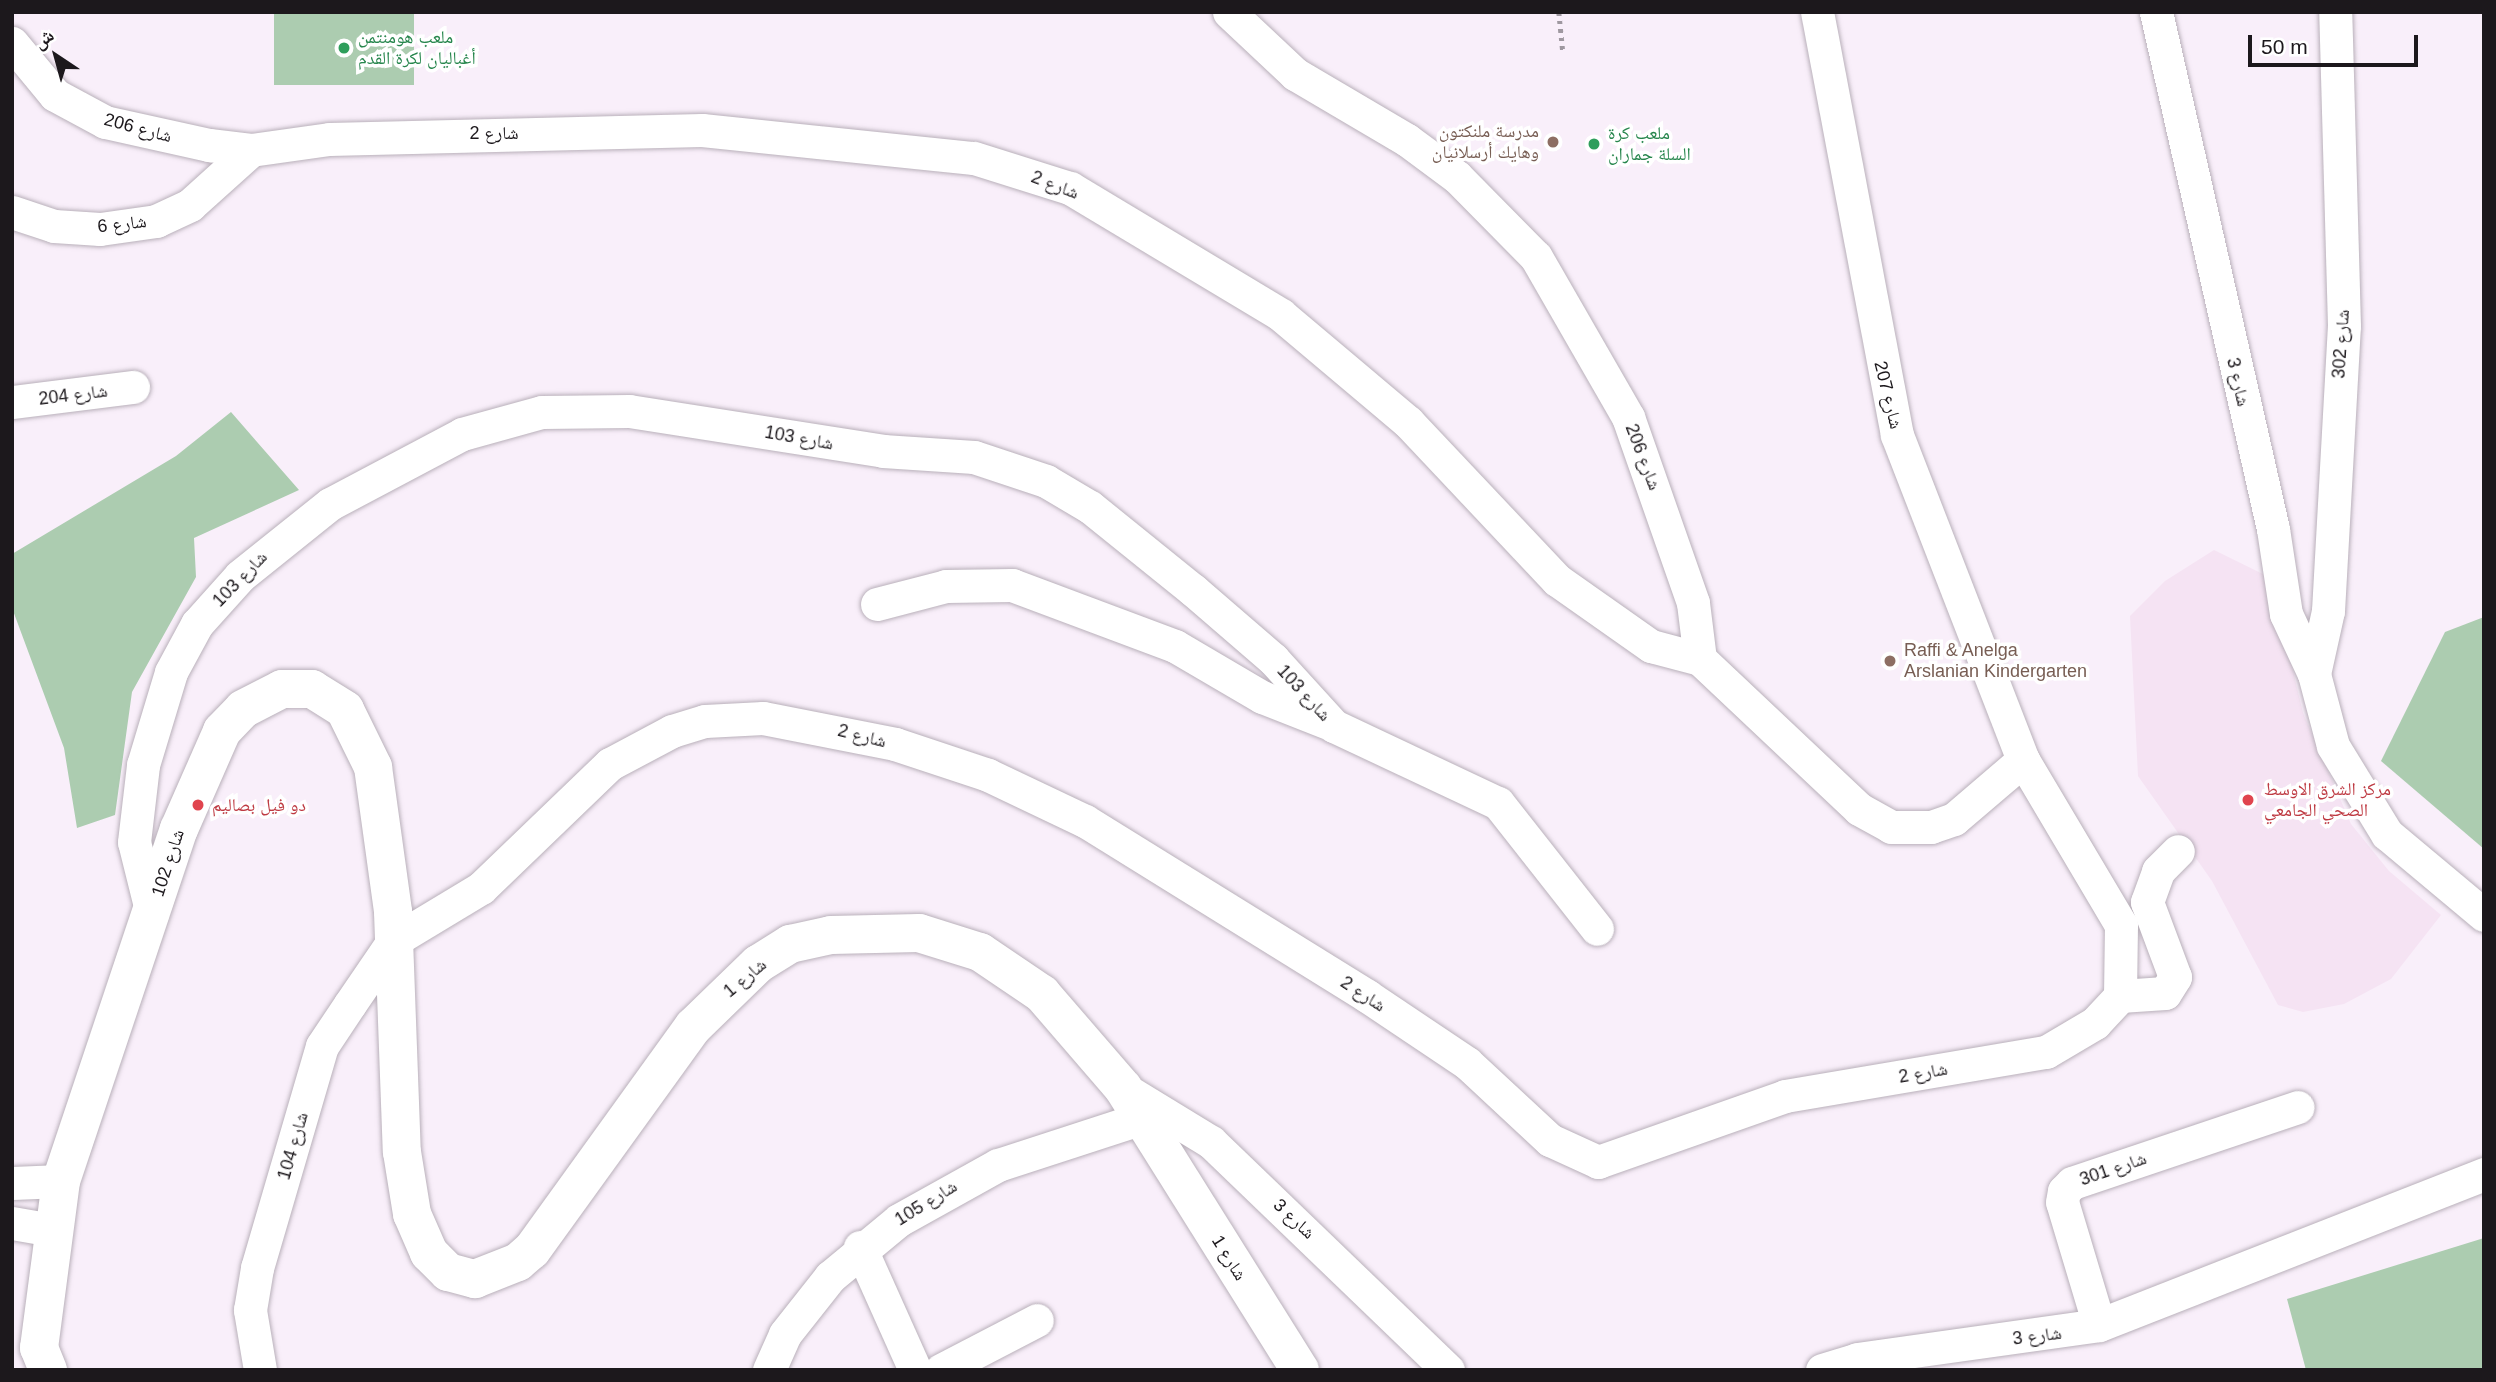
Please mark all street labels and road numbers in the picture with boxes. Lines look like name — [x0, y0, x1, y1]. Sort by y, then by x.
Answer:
street label: شارع 206 — [102, 109, 174, 147]
street label: شارع 2 — [469, 122, 519, 144]
street label: شارع 2 — [1028, 166, 1082, 204]
street label: شارع 6 — [96, 211, 148, 237]
street label: شارع 302 — [2328, 309, 2354, 379]
street label: شارع 3 — [2222, 356, 2254, 408]
street label: شارع 207 — [1869, 359, 1907, 431]
street label: شارع 204 — [37, 380, 109, 410]
street label: شارع 103 — [763, 421, 835, 455]
street label: شارع 206 — [1621, 421, 1665, 493]
street label: شارع 103 — [208, 547, 272, 611]
street label: شارع 103 — [1272, 660, 1336, 726]
street label: شارع 2 — [836, 720, 888, 752]
street label: شارع 102 — [147, 827, 189, 899]
street label: شارع 1 — [719, 954, 771, 1002]
street label: شارع 2 — [1336, 972, 1390, 1016]
street label: شارع 2 — [1897, 1058, 1949, 1088]
street label: شارع 104 — [273, 1110, 313, 1182]
street label: شارع 301 — [2077, 1148, 2149, 1190]
street label: شارع 105 — [891, 1175, 961, 1231]
street label: شارع 3 — [1269, 1194, 1319, 1244]
street label: شارع 1 — [1207, 1231, 1251, 1285]
street label: شارع 3 — [2011, 1322, 2063, 1350]

